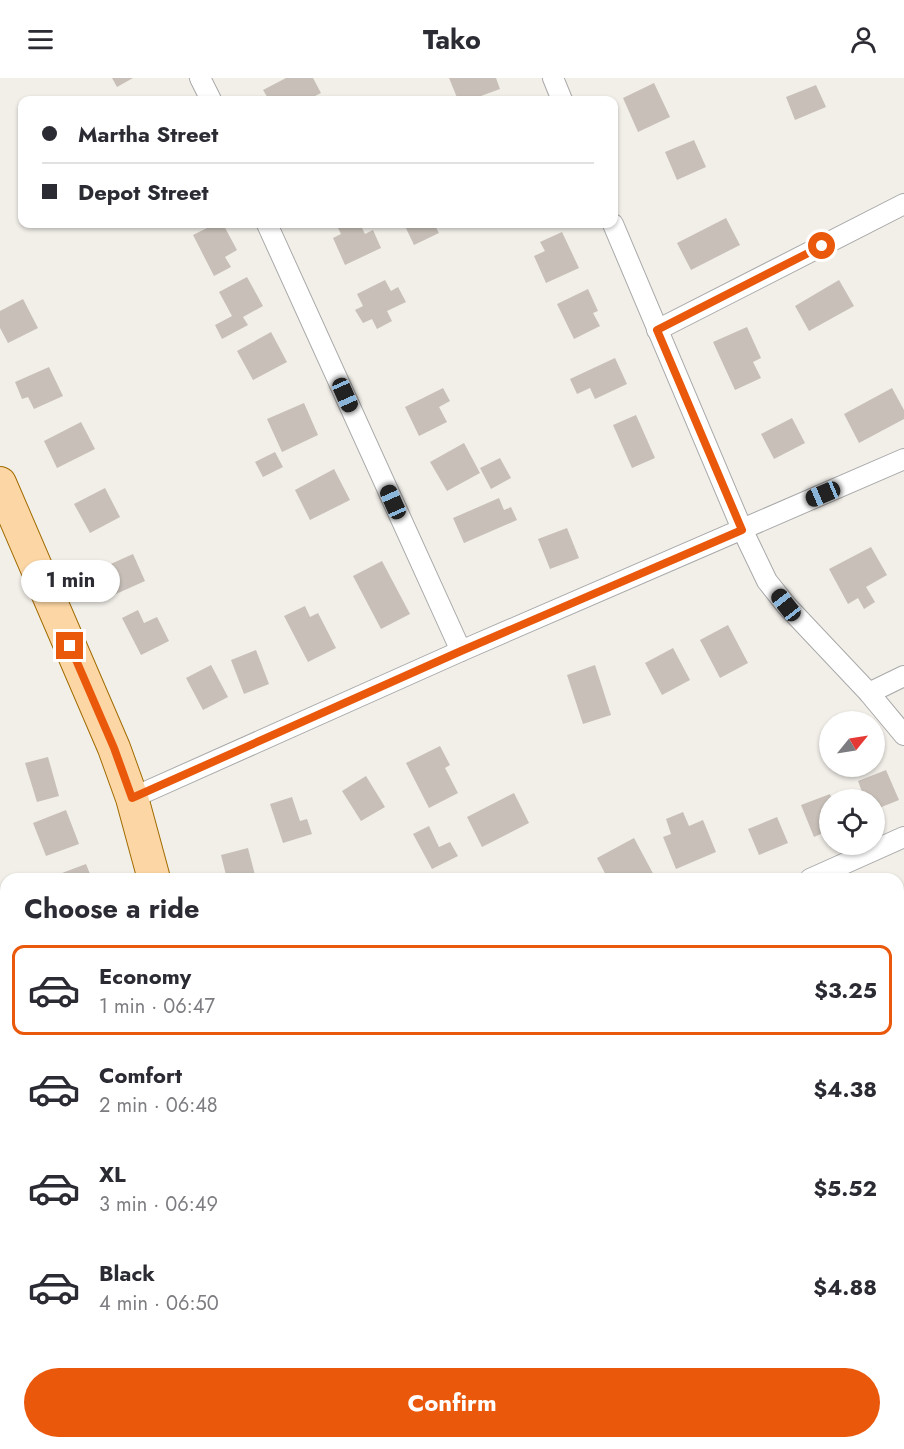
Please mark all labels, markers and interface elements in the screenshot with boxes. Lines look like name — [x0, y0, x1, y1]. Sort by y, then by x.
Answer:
text: Tako — [423, 20, 481, 59]
icon: menu — [24, 23, 57, 56]
icon: person — [847, 23, 880, 56]
text: Martha Street — [78, 118, 218, 150]
text: Depot Street — [78, 176, 209, 208]
route start — [808, 232, 835, 259]
car — [329, 375, 361, 415]
car — [803, 479, 843, 509]
car — [377, 482, 409, 522]
callout: 1 min — [20, 559, 119, 601]
text: 1 min — [46, 566, 95, 595]
car — [768, 585, 804, 625]
route end — [56, 632, 83, 659]
north arrow — [819, 711, 885, 777]
map controls — [819, 711, 885, 855]
button: locate — [819, 789, 885, 855]
text: Choose a ride — [24, 889, 199, 928]
text: Economy — [99, 960, 191, 992]
icon: car — [27, 963, 81, 1017]
text: $3.25 — [814, 974, 877, 1006]
text: 1 min · 06:47 — [99, 992, 215, 1021]
text: Comfort — [99, 1059, 182, 1091]
icon: car — [27, 1062, 81, 1116]
text: $4.38 — [813, 1073, 877, 1105]
text: 2 min · 06:48 — [99, 1091, 218, 1120]
text: XL — [99, 1158, 126, 1190]
icon: car — [27, 1161, 81, 1215]
text: $5.52 — [813, 1172, 877, 1204]
text: 3 min · 06:49 — [99, 1190, 218, 1219]
text: Black — [99, 1257, 155, 1289]
icon: car — [27, 1260, 81, 1314]
text: $4.88 — [813, 1271, 877, 1303]
text: 4 min · 06:50 — [99, 1289, 219, 1318]
button: Confirm — [24, 1368, 880, 1437]

